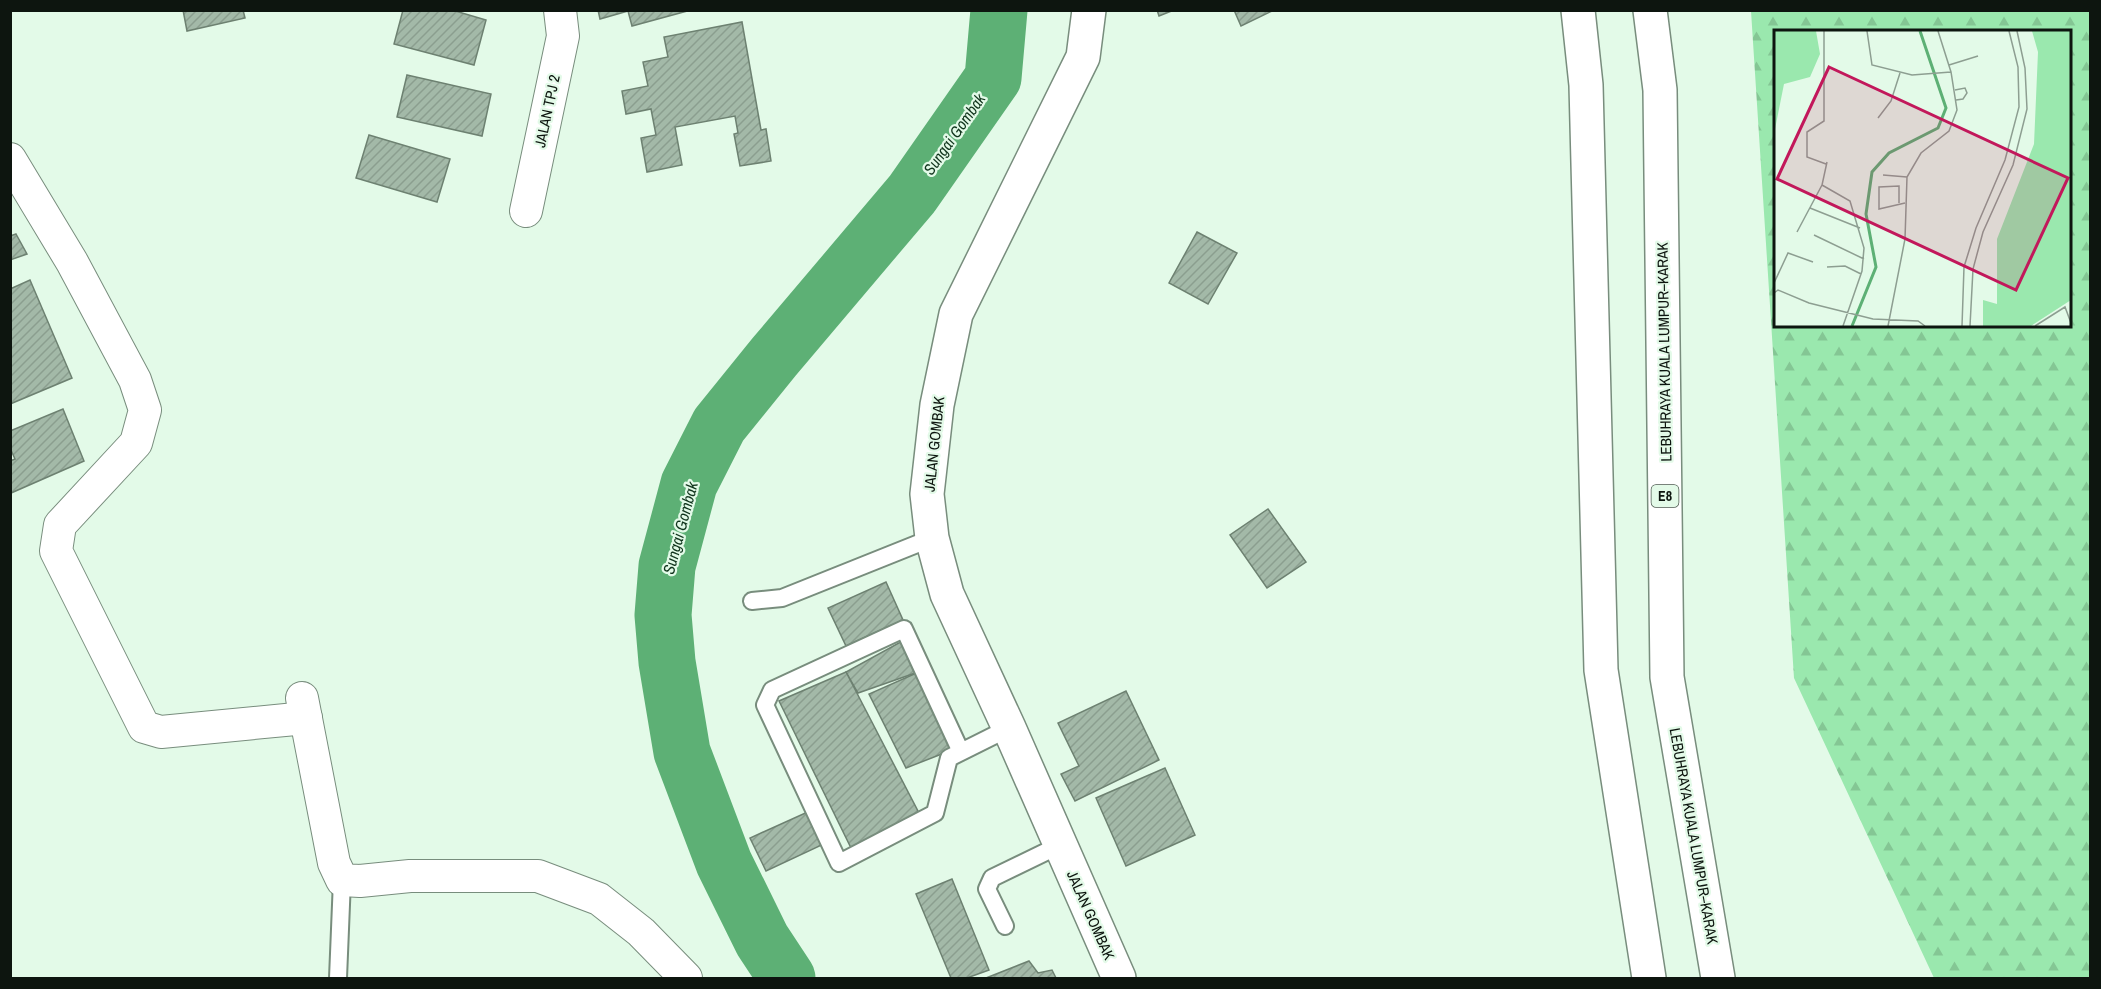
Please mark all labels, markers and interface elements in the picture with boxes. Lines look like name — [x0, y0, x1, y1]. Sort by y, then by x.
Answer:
inset map — [1774, 30, 2071, 327]
street label: JALAN TPJ 2 — [529, 73, 565, 149]
water label: Sungai Gombak — [918, 89, 990, 179]
street label: LEBUHRAYA KUALA LUMPUR–KARAK — [1652, 242, 1676, 462]
street label: JALAN GOMBAK — [919, 395, 950, 493]
water label: Sungai Gombak — [657, 479, 703, 577]
road number: E8 — [1652, 485, 1678, 507]
street label: LEBUHRAYA KUALA LUMPUR–KARAK — [1665, 726, 1723, 946]
street label: JALAN GOMBAK — [1062, 867, 1120, 964]

